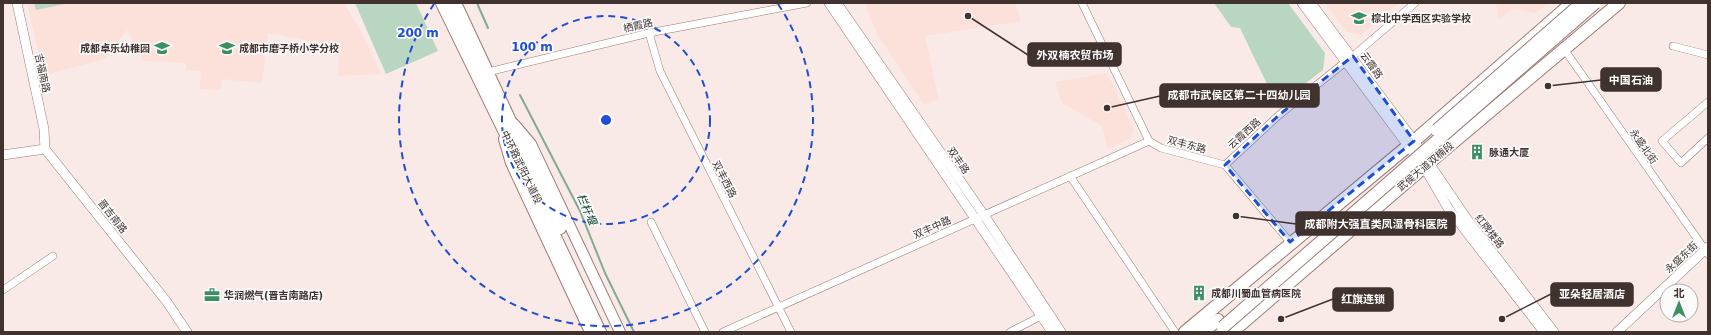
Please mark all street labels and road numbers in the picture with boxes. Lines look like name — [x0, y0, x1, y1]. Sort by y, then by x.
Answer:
street label: 栖霞路 — [622, 17, 654, 34]
street label: 云霞路 — [1358, 50, 1385, 81]
street label: 吉福南路 — [33, 52, 52, 94]
street label: 云霞西路 — [1226, 116, 1263, 151]
street label: 永盛北街 — [1628, 127, 1660, 166]
street label: 中环路武阳大道段 — [499, 129, 544, 206]
street label: 双丰东路 — [1166, 134, 1208, 155]
street label: 武侯大道双楠段 — [1395, 140, 1456, 193]
street label: 双丰路 — [945, 145, 972, 176]
street label: 双丰西路 — [711, 159, 739, 200]
street label: 晋吉南路 — [96, 197, 129, 235]
street label: 红牌楼路 — [1473, 212, 1506, 250]
street label: 双丰中路 — [912, 214, 953, 241]
street label: 永盛东街 — [1663, 240, 1700, 275]

